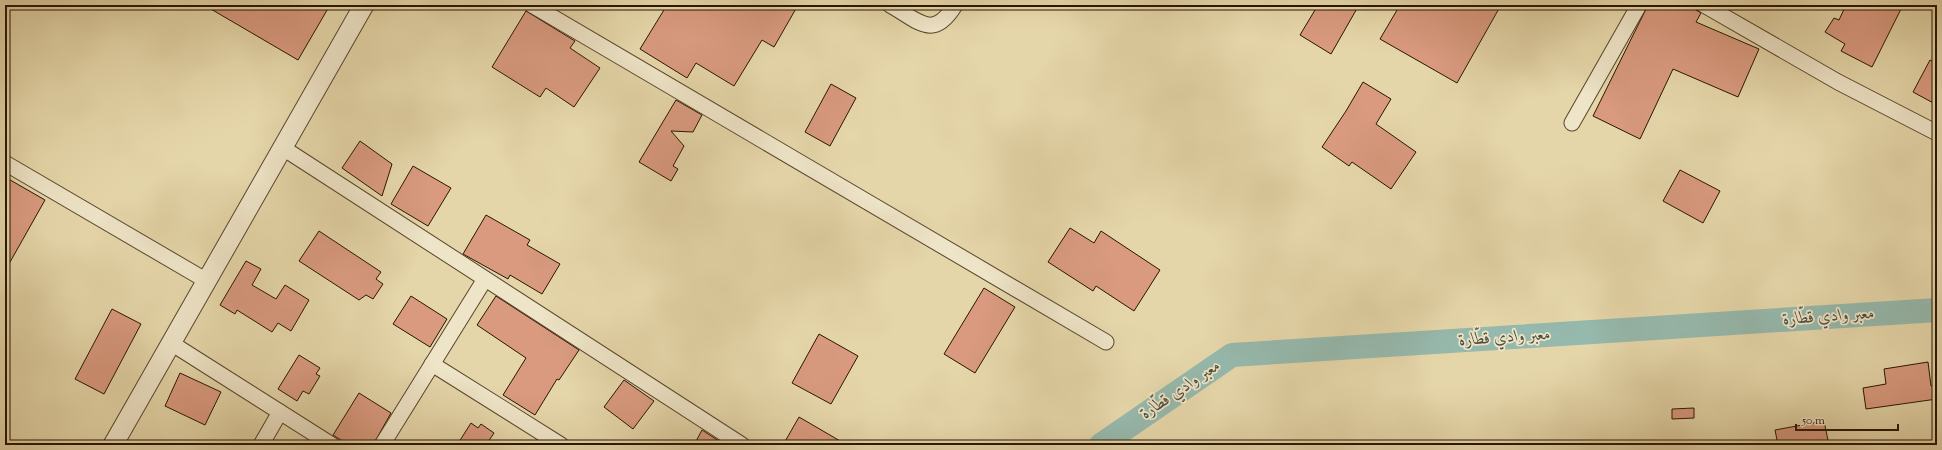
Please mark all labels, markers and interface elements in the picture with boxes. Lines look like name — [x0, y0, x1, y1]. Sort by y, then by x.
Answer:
water label: معبر وادي قطّارة — [1781, 300, 1876, 332]
water label: معبر وادي قطّارة — [1457, 321, 1552, 353]
water label: معبر وادي قطّارة — [1134, 353, 1226, 426]
scale bar — [1796, 406, 1898, 432]
text: 50 m — [1801, 412, 1825, 430]

